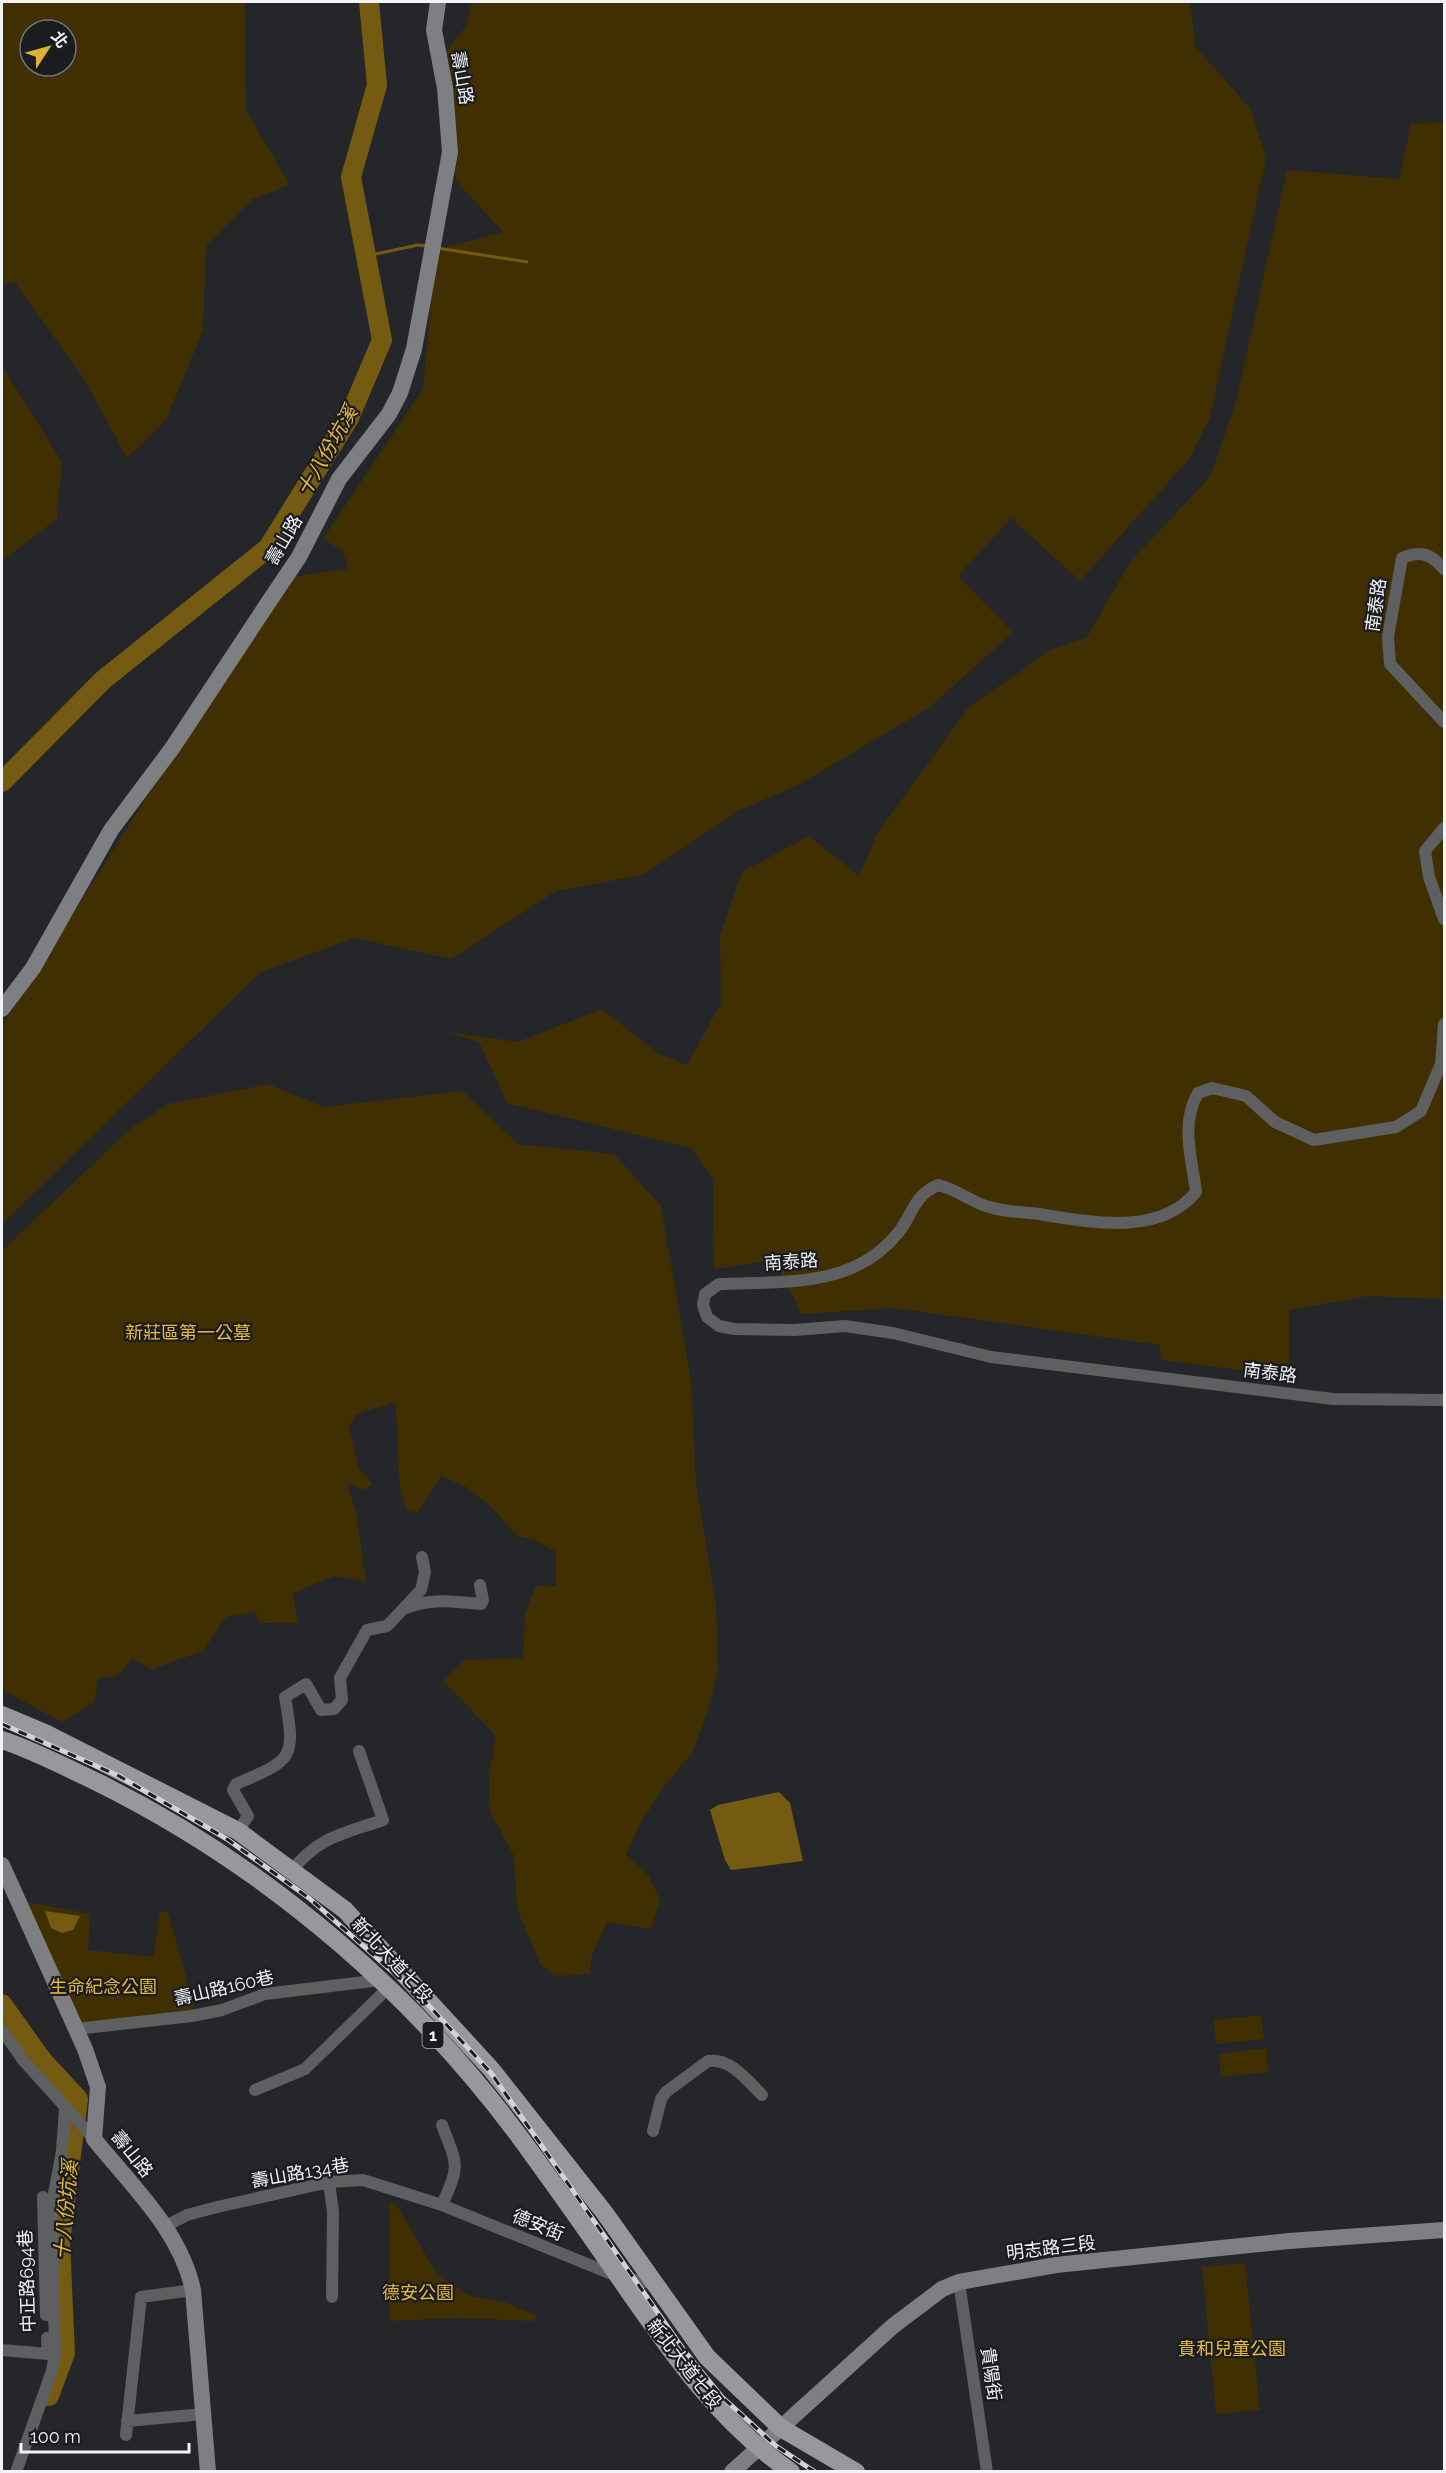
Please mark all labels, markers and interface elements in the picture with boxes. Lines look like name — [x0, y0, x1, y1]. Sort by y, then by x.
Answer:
north arrow — [18, 18, 78, 78]
text: 北 — [47, 27, 72, 52]
street label: 壽山路 — [447, 50, 478, 106]
water label: 十八份坑溪 — [292, 399, 364, 500]
street label: 壽山路 — [261, 511, 306, 568]
street label: 南泰路 — [1361, 577, 1390, 633]
street label: 南泰路 — [763, 1249, 819, 1274]
park label: 新莊區第一公墓 — [125, 1322, 251, 1343]
street label: 南泰路 — [1242, 1359, 1298, 1386]
street label: 新北大道七段 — [348, 1913, 437, 2006]
street label: 壽山路160巷 — [172, 1966, 276, 2009]
park label: 生命紀念公園 — [49, 1976, 157, 1997]
road number: 1 — [422, 2022, 444, 2048]
street label: 壽山路 — [107, 2126, 158, 2181]
street label: 壽山路134巷 — [249, 2154, 351, 2191]
water label: 十八份坑溪 — [50, 2156, 83, 2261]
street label: 德安街 — [509, 2205, 567, 2244]
street label: 中正路694巷 — [14, 2229, 39, 2333]
street label: 明志路三段 — [1005, 2232, 1097, 2263]
park label: 德安公園 — [382, 2282, 454, 2303]
street label: 新北大道七段 — [643, 2315, 726, 2413]
park label: 貴和兒童公園 — [1178, 2338, 1286, 2359]
street label: 貴陽街 — [977, 2346, 1006, 2402]
scale bar — [21, 2416, 189, 2454]
text: 100 m — [30, 2426, 81, 2447]

